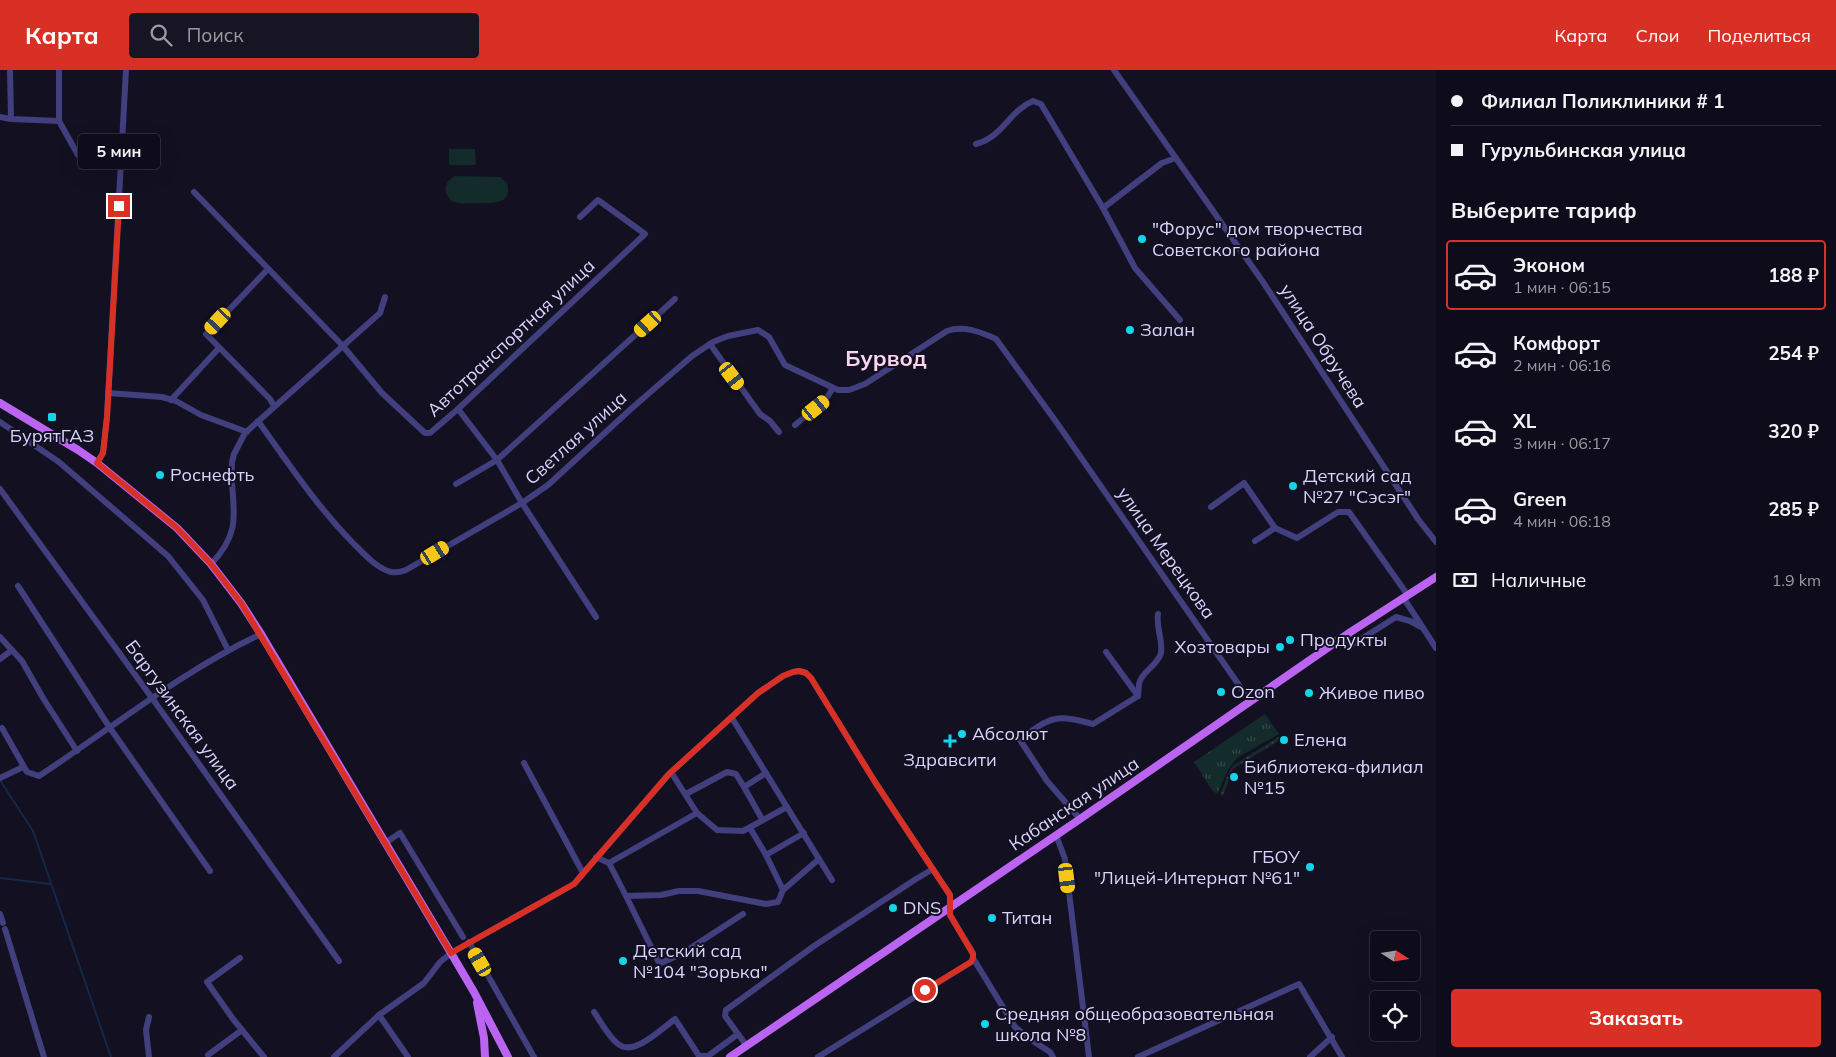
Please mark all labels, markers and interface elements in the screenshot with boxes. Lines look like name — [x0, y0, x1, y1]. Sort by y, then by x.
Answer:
search box — [129, 13, 479, 58]
text: Карта — [25, 20, 99, 50]
icon: search — [147, 21, 175, 49]
text: Поиск — [187, 23, 244, 47]
text: Карта — [1555, 24, 1607, 47]
text: Слои — [1635, 24, 1680, 47]
text: Поделиться — [1708, 24, 1811, 47]
text: Филиал Поликлиники # 1 — [1481, 89, 1725, 113]
callout: 5 мин — [78, 134, 160, 168]
text: Гурульбинская улица — [1481, 138, 1686, 162]
text: 5 мин — [97, 141, 141, 161]
route end — [108, 195, 130, 217]
text: Выберите тариф — [1451, 196, 1637, 224]
place label: "Форус" дом творчества Советского района — [1152, 217, 1363, 261]
marker: "Форус" дом творчества Советского района — [1136, 233, 1148, 245]
icon: car — [1453, 253, 1498, 298]
text: Эконом — [1513, 253, 1585, 277]
street label: Автотранспортная улица — [422, 254, 599, 421]
text: 188 ₽ — [1768, 263, 1819, 287]
text: 1 мин · 06:15 — [1513, 277, 1611, 297]
street label: улица Обручева — [1275, 279, 1372, 412]
car — [202, 305, 233, 337]
car — [631, 308, 664, 340]
place label: Залан — [1140, 318, 1195, 341]
marker: Залан — [1124, 324, 1136, 336]
icon: car — [1453, 331, 1498, 376]
text: Комфорт — [1513, 331, 1600, 355]
text: 254 ₽ — [1768, 341, 1819, 365]
district label: Бурвод — [845, 344, 927, 372]
text: 2 мин · 06:16 — [1513, 355, 1611, 375]
car — [716, 360, 747, 392]
street label: Светлая улица — [520, 386, 631, 489]
car — [799, 393, 832, 423]
icon: car — [1453, 409, 1498, 454]
text: XL — [1513, 409, 1536, 433]
marker: БурятГАЗ — [46, 411, 58, 423]
text: 320 ₽ — [1768, 419, 1819, 443]
place label: БурятГАЗ — [10, 424, 94, 447]
text: 3 мин · 06:17 — [1513, 433, 1611, 453]
place label: Роснефть — [170, 463, 255, 486]
place label: Детский сад №27 "Сэсэг" — [1303, 464, 1412, 508]
marker: Роснефть — [154, 469, 166, 481]
marker: Детский сад №27 "Сэсэг" — [1287, 480, 1299, 492]
street label: улица Мерецкова — [1112, 482, 1220, 623]
icon: car — [1453, 487, 1498, 532]
text: Green — [1513, 487, 1567, 511]
text: 285 ₽ — [1768, 497, 1819, 521]
text: 4 мин · 06:18 — [1513, 511, 1611, 531]
car — [418, 539, 451, 567]
icon: cash — [1451, 566, 1479, 594]
text: Наличные — [1491, 568, 1586, 592]
text: 1.9 km — [1772, 570, 1821, 590]
place label: Продукты — [1300, 628, 1387, 651]
marker: Продукты — [1284, 634, 1296, 646]
street label: Баргузинская улица — [120, 635, 244, 794]
place label: Хозтовары — [1175, 635, 1270, 658]
marker: Хозтовары — [1274, 641, 1286, 653]
place label: Ozon — [1231, 680, 1275, 703]
place label: Живое пиво — [1319, 681, 1425, 704]
marker: Ozon — [1215, 686, 1227, 698]
marker: Живое пиво — [1303, 687, 1315, 699]
place label: Абсолют — [972, 722, 1048, 745]
marker: Абсолют — [956, 728, 968, 740]
place label: Елена — [1294, 728, 1347, 751]
marker: Елена — [1278, 734, 1290, 746]
marker: Здравсити — [944, 735, 956, 747]
place label: Здравсити — [903, 748, 997, 771]
street label: Кабанская улица — [1004, 752, 1143, 856]
place label: Библиотека-филиал №15 — [1244, 755, 1424, 799]
marker: Библиотека-филиал №15 — [1228, 771, 1240, 783]
place label: ГБОУ "Лицей-Интернат №61" — [1094, 845, 1300, 889]
marker: ГБОУ "Лицей-Интернат №61" — [1304, 861, 1316, 873]
car — [1057, 862, 1076, 894]
place label: DNS — [903, 896, 941, 919]
marker: DNS — [887, 902, 899, 914]
place label: Титан — [1002, 906, 1052, 929]
marker: Титан — [986, 912, 998, 924]
north arrow — [1370, 931, 1420, 981]
map controls — [1370, 931, 1420, 1041]
place label: Детский сад №104 "Зорька" — [633, 939, 768, 983]
car — [466, 945, 493, 979]
marker: Детский сад №104 "Зорька" — [617, 955, 629, 967]
route start — [914, 979, 936, 1001]
button: Заказать — [1451, 989, 1821, 1047]
button: locate — [1370, 991, 1420, 1041]
place label: Средняя общеобразовательная школа №8 — [995, 1002, 1274, 1046]
marker: Средняя общеобразовательная школа №8 — [979, 1018, 991, 1030]

